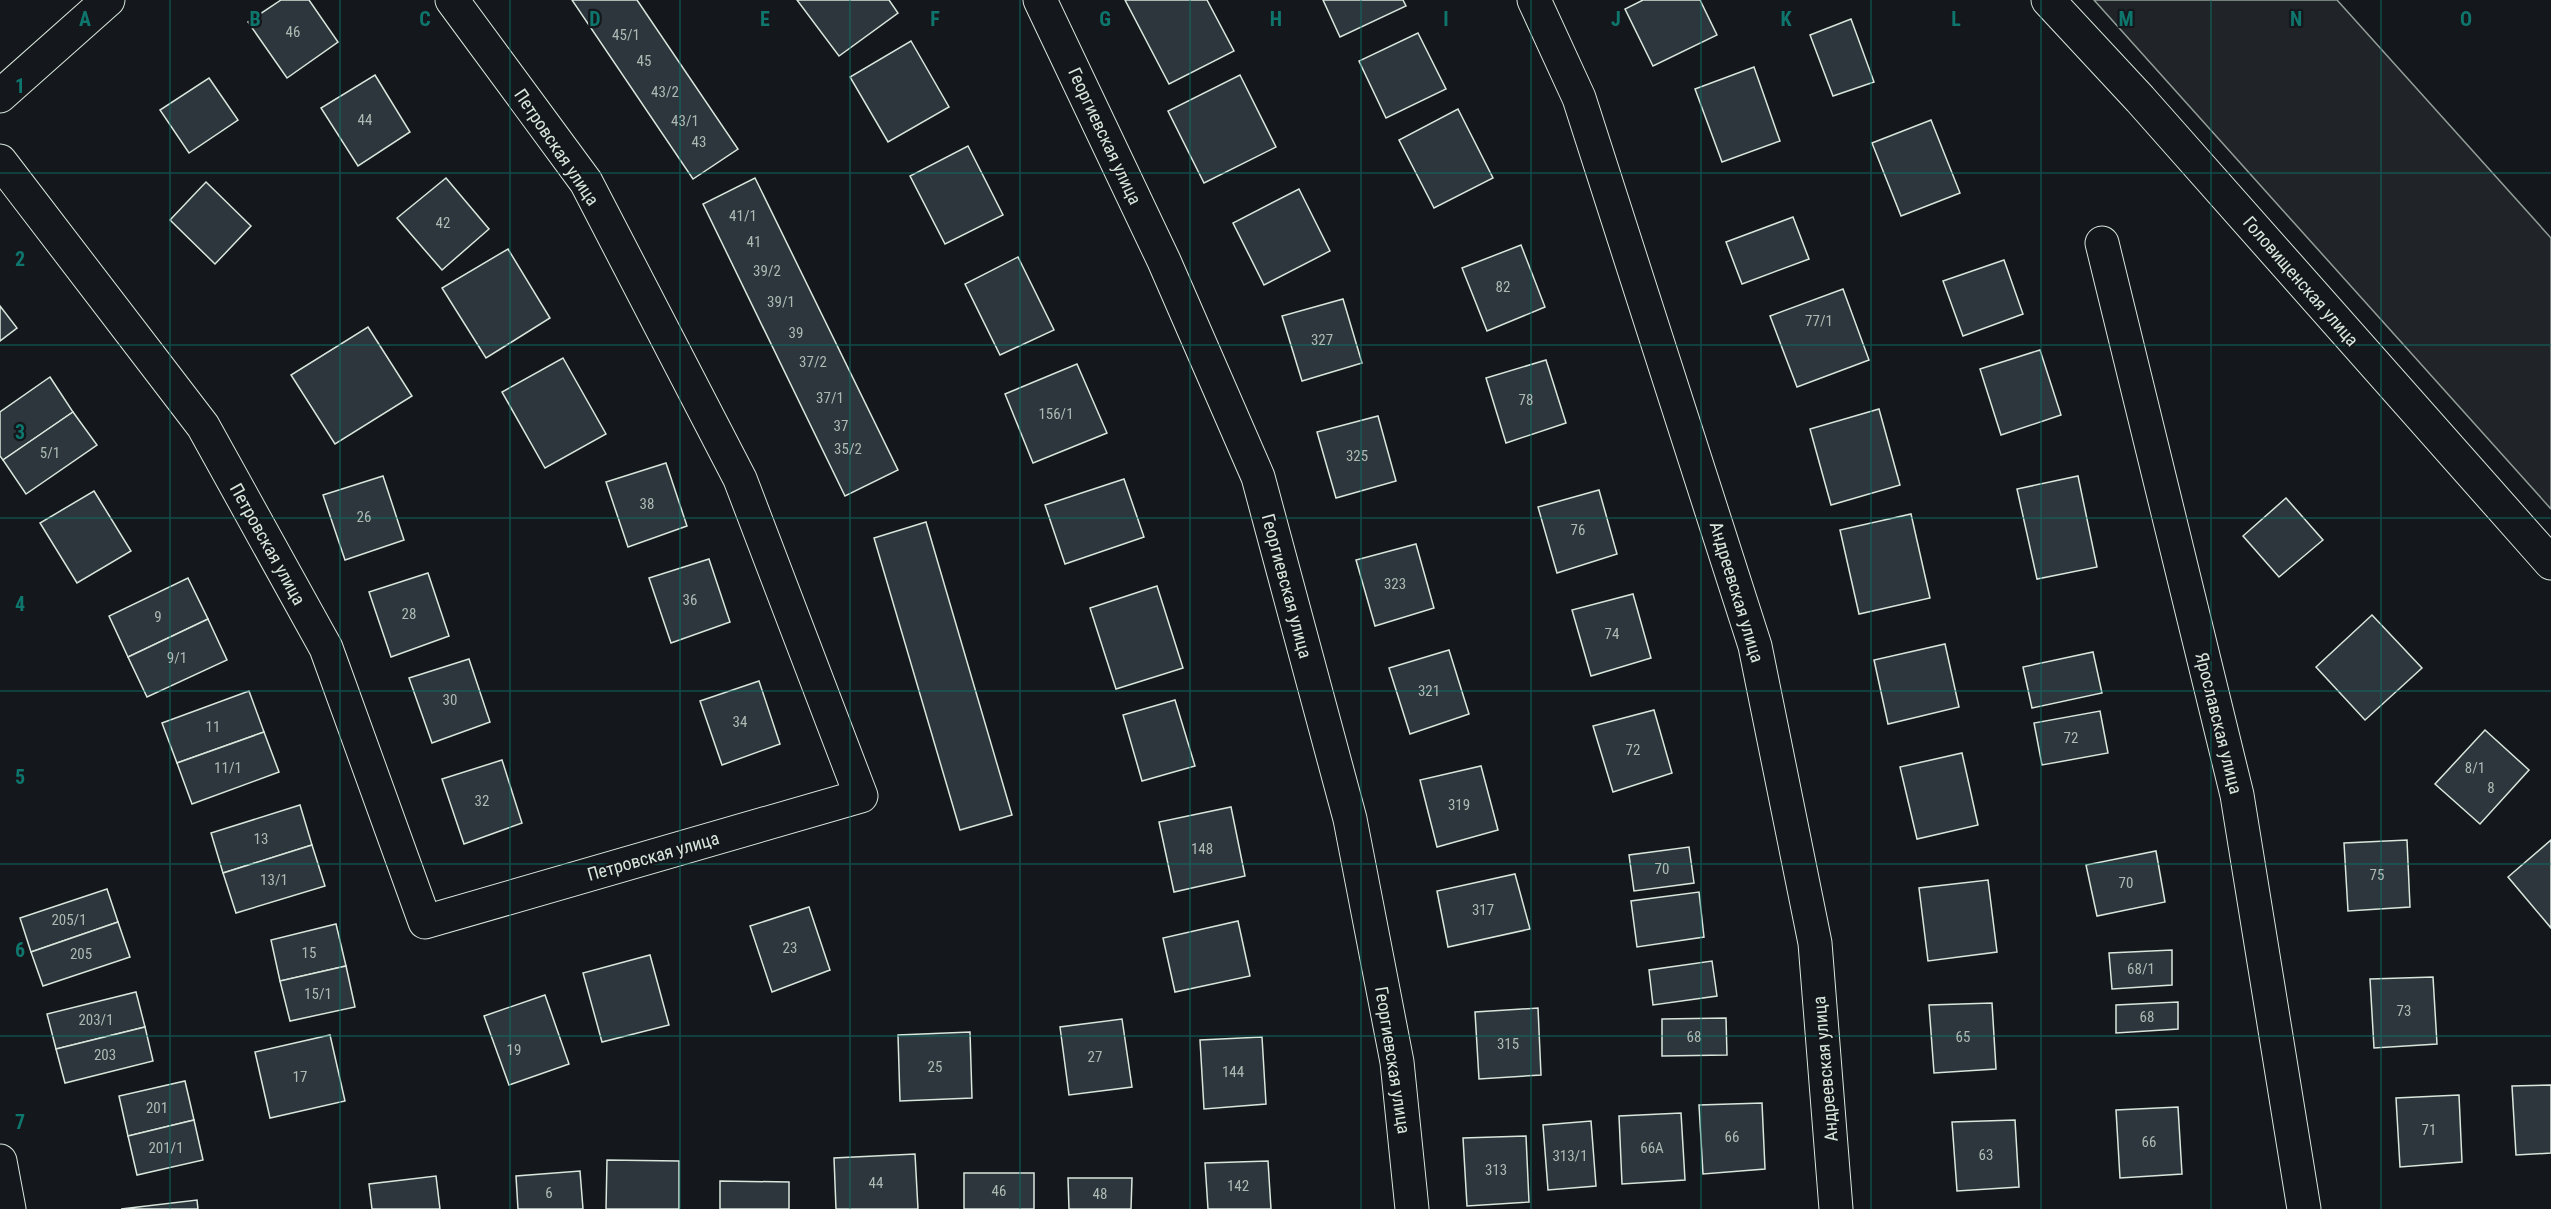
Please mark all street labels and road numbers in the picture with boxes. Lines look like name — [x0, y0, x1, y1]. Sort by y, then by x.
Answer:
street label: Георгиевская улица — [1064, 64, 1146, 208]
street label: Петровская улица — [510, 85, 604, 209]
street label: Головищенская улица — [2239, 212, 2363, 350]
street label: Петровская улица — [226, 479, 310, 609]
street label: Георгиевская улица — [1258, 511, 1316, 661]
street label: Андреевская улица — [1706, 519, 1768, 665]
street label: Ярославская улица — [2191, 650, 2247, 796]
street label: Петровская улица — [585, 827, 721, 885]
street label: Георгиевская улица — [1371, 985, 1415, 1135]
street label: Андреевская улица — [1808, 995, 1842, 1143]

